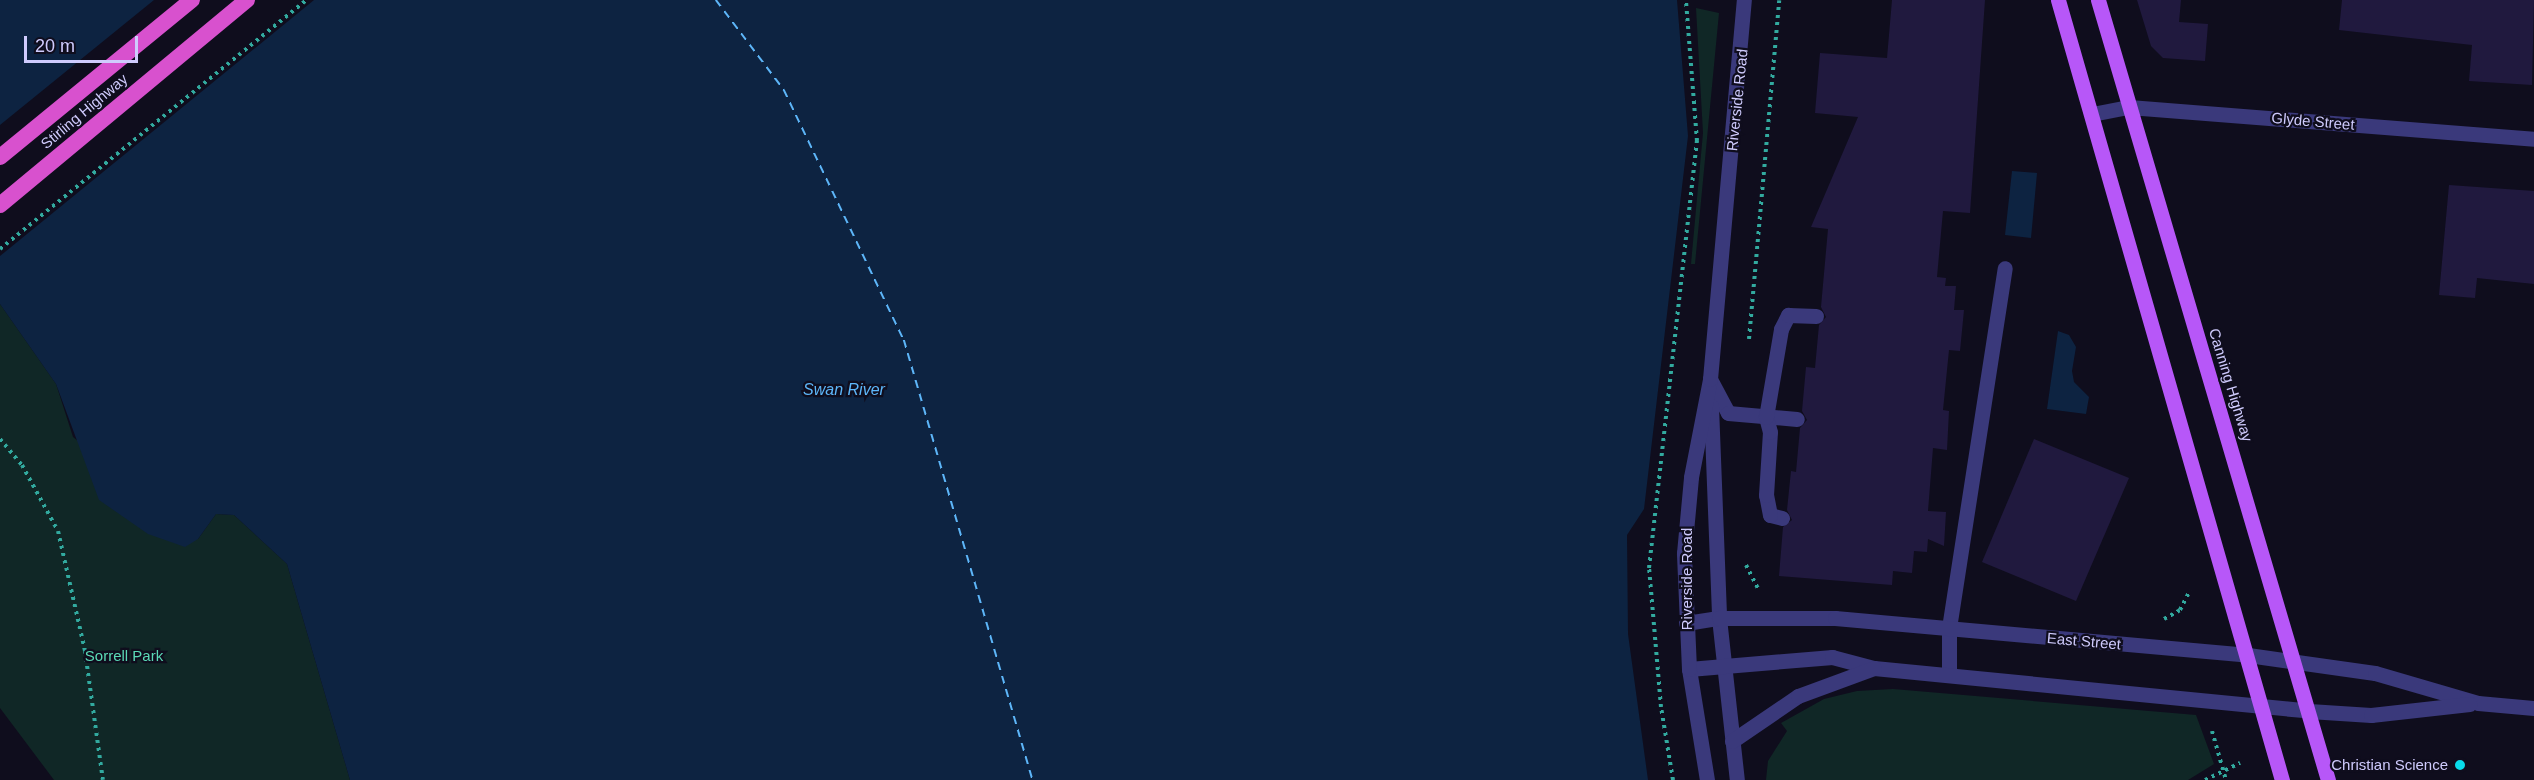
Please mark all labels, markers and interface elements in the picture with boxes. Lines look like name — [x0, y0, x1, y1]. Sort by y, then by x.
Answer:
scale bar — [27, 24, 141, 62]
text: 20 m — [35, 36, 75, 56]
street label: Riverside Road — [1723, 48, 1751, 152]
street label: Stirling Highway — [37, 70, 131, 152]
street label: Glyde Street — [2271, 108, 2355, 134]
street label: Canning Highway — [2205, 326, 2257, 444]
water label: Swan River — [803, 380, 885, 400]
street label: Riverside Road — [1678, 528, 1696, 630]
street label: East Street — [2046, 629, 2122, 653]
park label: Sorrell Park — [85, 647, 163, 665]
place label: Christian Science — [2331, 756, 2448, 774]
marker: Christian Science — [2453, 758, 2467, 772]

